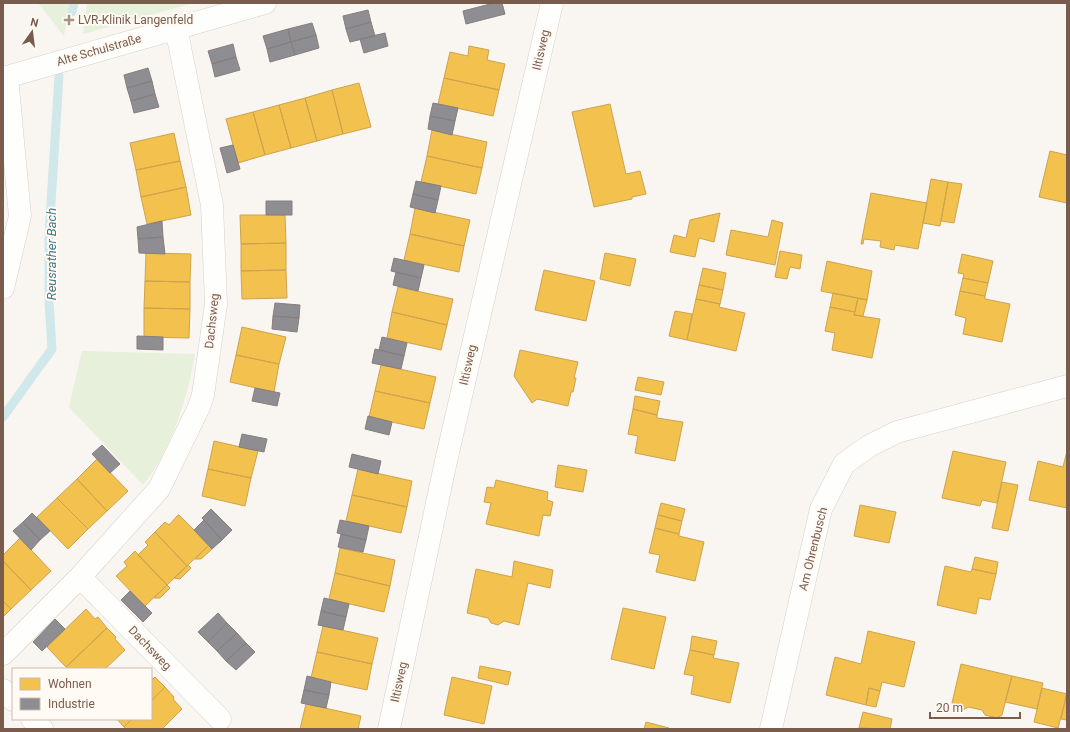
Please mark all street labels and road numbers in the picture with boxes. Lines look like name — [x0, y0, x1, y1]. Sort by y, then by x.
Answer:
street label: Iltisweg — [530, 28, 552, 72]
street label: Alte Schulstraße — [55, 31, 143, 69]
street label: Dachsweg — [202, 293, 222, 349]
street label: Iltisweg — [457, 343, 479, 387]
street label: Am Ohrenbusch — [796, 506, 830, 592]
street label: Dachsweg — [126, 623, 174, 673]
street label: Iltisweg — [388, 660, 410, 704]

